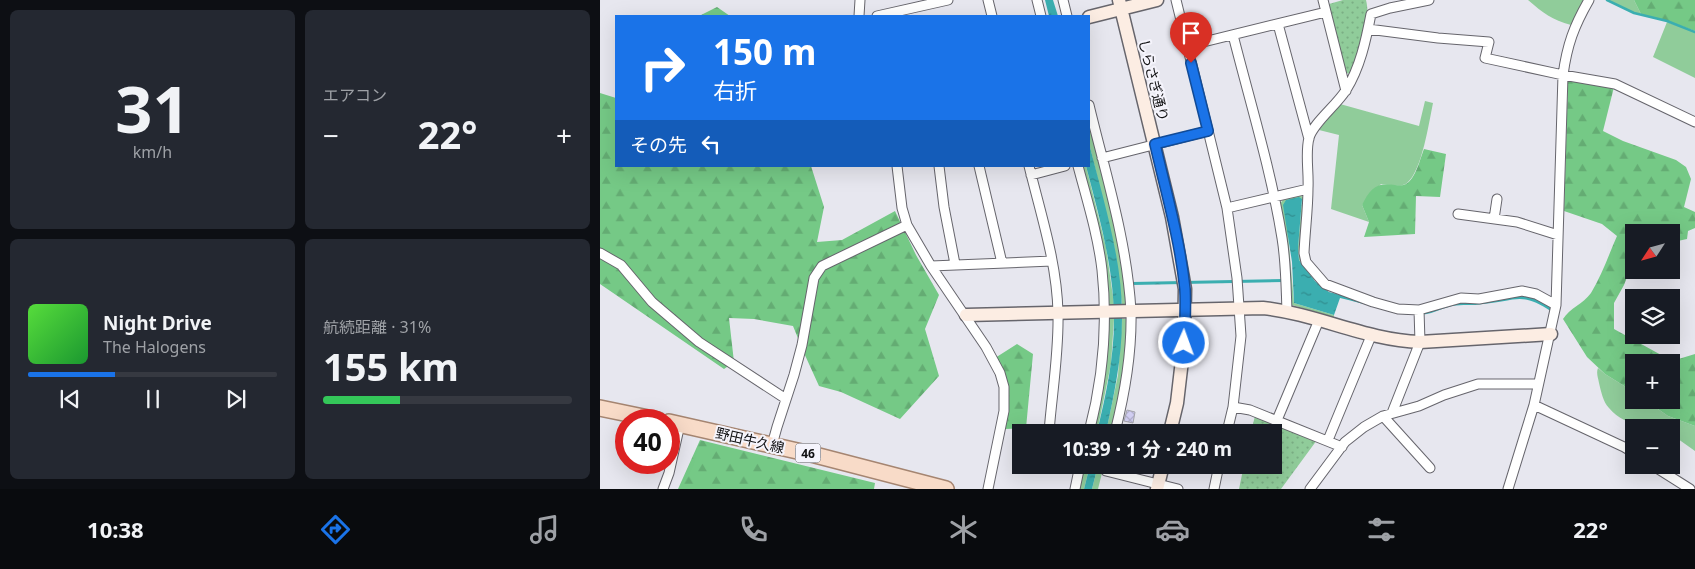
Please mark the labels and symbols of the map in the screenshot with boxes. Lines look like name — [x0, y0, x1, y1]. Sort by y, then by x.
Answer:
pin — [1170, 12, 1212, 63]
street label: しらさぎ通り — [1135, 37, 1173, 123]
north arrow — [1625, 224, 1680, 279]
position arrow — [1157, 316, 1209, 368]
speed limit sign: 40 — [615, 409, 680, 474]
street label: 野田牛久線 — [714, 423, 786, 457]
road number: 46 — [796, 443, 820, 462]

